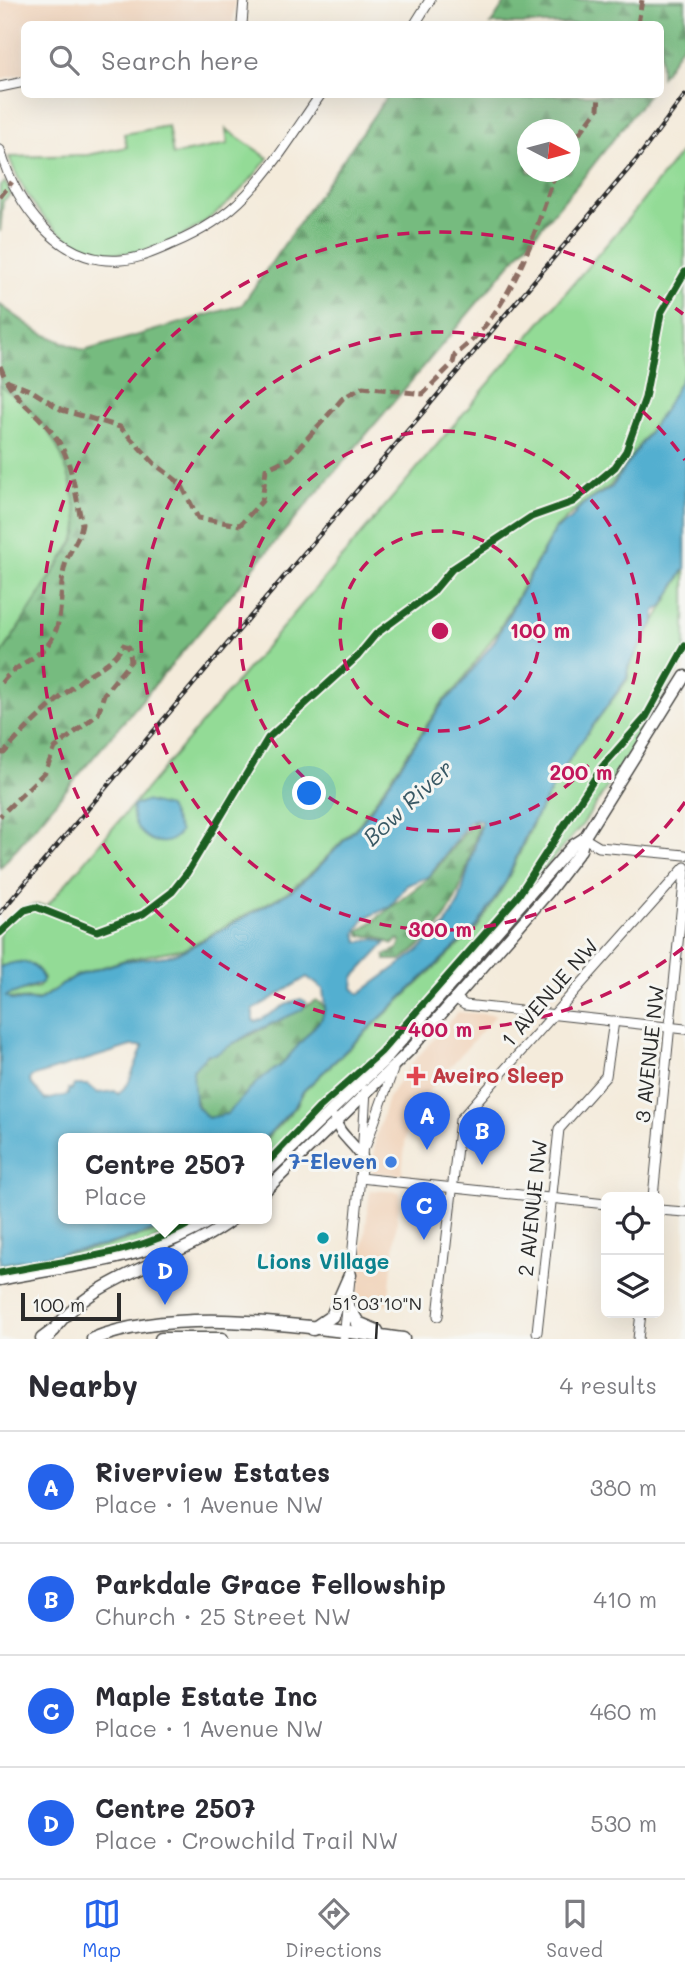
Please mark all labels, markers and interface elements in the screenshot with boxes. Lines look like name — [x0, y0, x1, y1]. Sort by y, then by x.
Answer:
search box — [21, 21, 664, 98]
icon: search — [45, 41, 83, 79]
text: Search here — [101, 43, 259, 77]
north arrow — [517, 119, 580, 182]
text: 100 m — [510, 616, 570, 643]
centre of rings — [428, 619, 452, 643]
water label: Bow River — [356, 753, 459, 852]
text: 200 m — [550, 758, 612, 785]
your location — [292, 776, 326, 810]
text: 300 m — [408, 915, 472, 942]
street label: 1 AVENUE NW — [494, 932, 603, 1052]
street label: 3 AVENUE NW — [628, 984, 669, 1124]
text: 400 m — [408, 1015, 472, 1042]
place label: Aveiro Sleep — [432, 1061, 564, 1088]
marker: Aveiro Sleep — [406, 1066, 426, 1086]
pin: A — [404, 1092, 450, 1150]
pin: B — [459, 1107, 505, 1165]
popup — [58, 1133, 272, 1224]
street label: 2 AVENUE NW — [511, 1138, 552, 1278]
text: Centre 2507 — [85, 1147, 245, 1181]
place label: 7-Eleven — [289, 1147, 377, 1174]
marker: 7-Eleven — [383, 1154, 399, 1170]
text: Place — [85, 1181, 147, 1211]
pin: C — [401, 1182, 447, 1240]
map controls — [601, 1192, 664, 1318]
button: locate — [601, 1192, 664, 1255]
marker: Lions Village — [315, 1230, 331, 1246]
pin: D — [142, 1247, 188, 1305]
place label: Lions Village — [257, 1247, 389, 1274]
button: layers — [601, 1255, 664, 1318]
scale bar — [21, 1290, 121, 1322]
text: 51°03'10"N — [332, 1291, 422, 1315]
text: 100 m — [32, 1292, 85, 1317]
text: Nearby — [28, 1365, 138, 1405]
text: 4 results — [560, 1370, 657, 1400]
text: Riverview Estates — [95, 1455, 330, 1489]
text: A — [43, 1472, 59, 1502]
text: 380 m — [590, 1472, 657, 1502]
text: Place · 1 Avenue NW — [95, 1489, 323, 1519]
text: Parkdale Grace Fellowship — [95, 1567, 446, 1601]
text: B — [43, 1584, 59, 1614]
text: 410 m — [593, 1584, 657, 1614]
text: Church · 25 Street NW — [95, 1601, 351, 1631]
text: Maple Estate Inc — [95, 1679, 318, 1713]
text: C — [42, 1696, 60, 1726]
text: 460 m — [590, 1696, 657, 1726]
text: Place · 1 Avenue NW — [95, 1713, 323, 1743]
text: Centre 2507 — [95, 1791, 256, 1825]
text: D — [43, 1808, 59, 1838]
text: 530 m — [590, 1808, 657, 1838]
text: Place · Crowchild Trail NW — [95, 1825, 398, 1855]
tab: Map — [82, 1895, 121, 1962]
tab: Directions — [285, 1895, 382, 1962]
tab: Saved — [546, 1895, 603, 1962]

